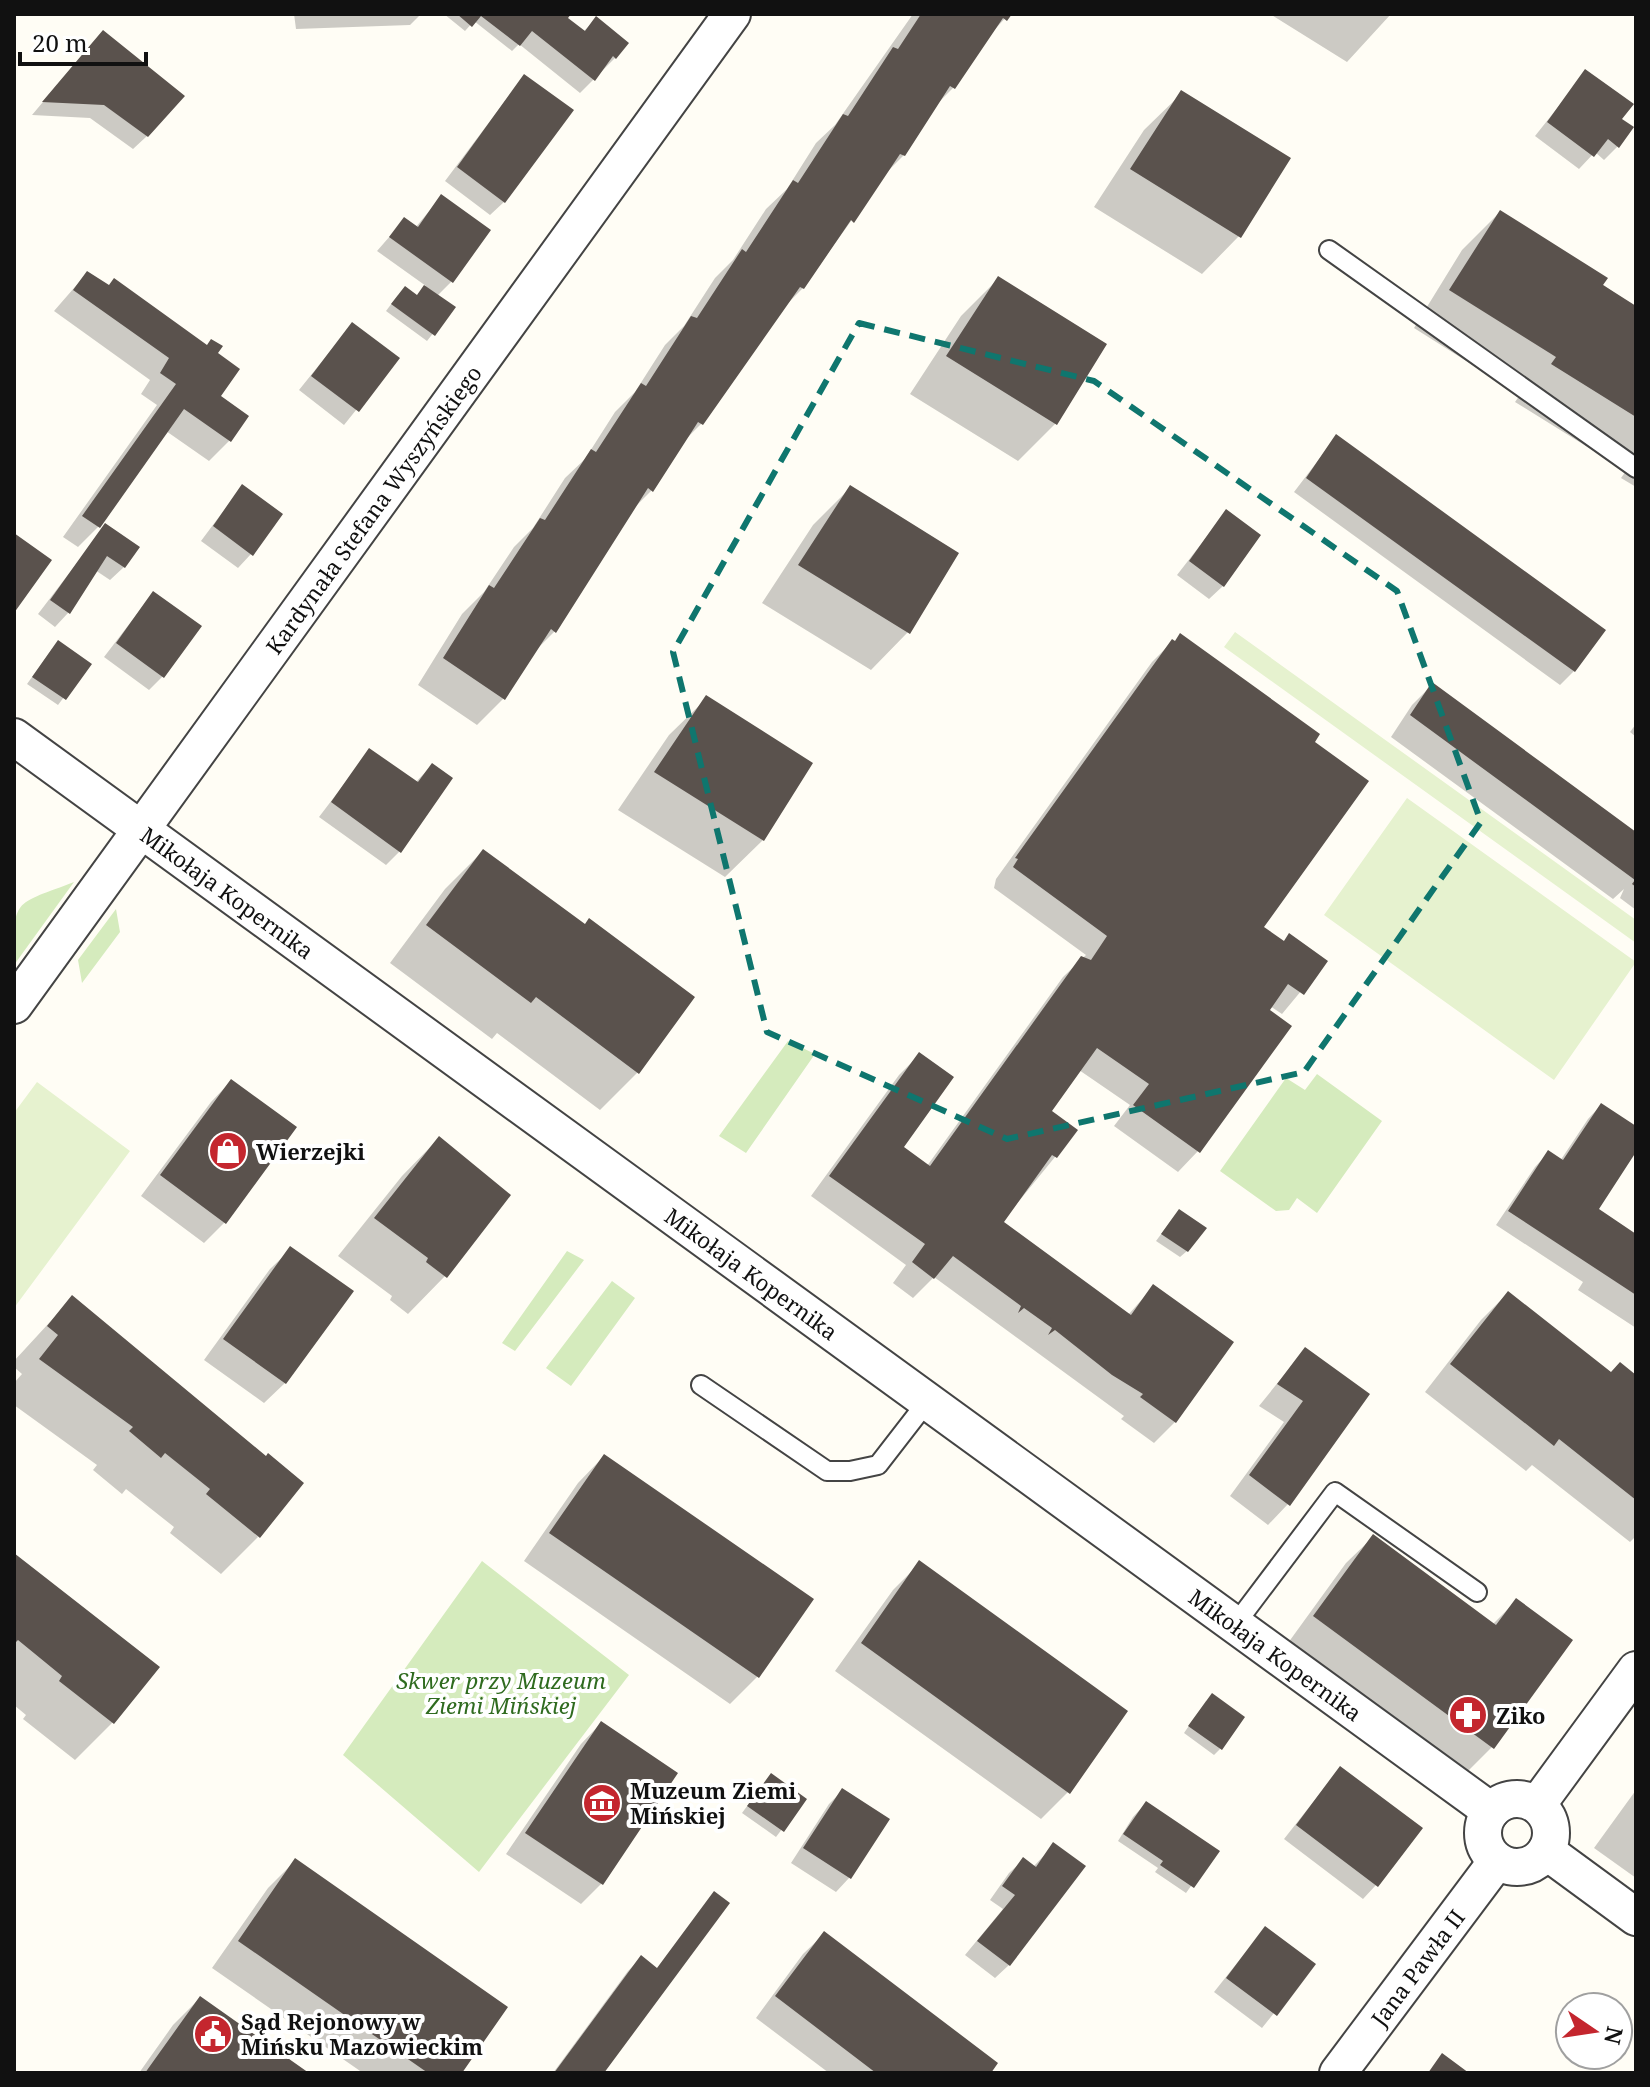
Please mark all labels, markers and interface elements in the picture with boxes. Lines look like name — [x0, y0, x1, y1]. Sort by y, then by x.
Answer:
scale bar — [20, 16, 146, 66]
text: 20 m — [32, 26, 88, 59]
street label: Kardynała Stefana Wyszyńskiego — [258, 359, 488, 660]
street label: Mikołaja Kopernika — [135, 819, 320, 965]
shop icon: Wierzejki — [207, 1130, 249, 1172]
place label: Wierzejki — [256, 1136, 365, 1166]
street label: Mikołaja Kopernika — [659, 1200, 844, 1346]
street label: Mikołaja Kopernika — [1183, 1581, 1368, 1727]
park label: Skwer przy Muzeum Ziemi Mińskiej — [396, 1665, 606, 1720]
pharmacy icon: Ziko — [1447, 1694, 1489, 1736]
place label: Ziko — [1496, 1700, 1546, 1730]
place label: Muzeum Ziemi Mińskiej — [630, 1775, 797, 1830]
museum icon: Muzeum Ziemi Mińskiej — [581, 1782, 623, 1824]
street label: Jana Pawła II — [1363, 1903, 1471, 2033]
north arrow — [1554, 1991, 1634, 2071]
place label: Sąd Rejonowy w Mińsku Mazowieckim — [241, 2006, 483, 2061]
public building icon: Sąd Rejonowy w Mińsku Mazowieckim — [192, 2013, 234, 2055]
text: N — [1598, 2024, 1631, 2048]

